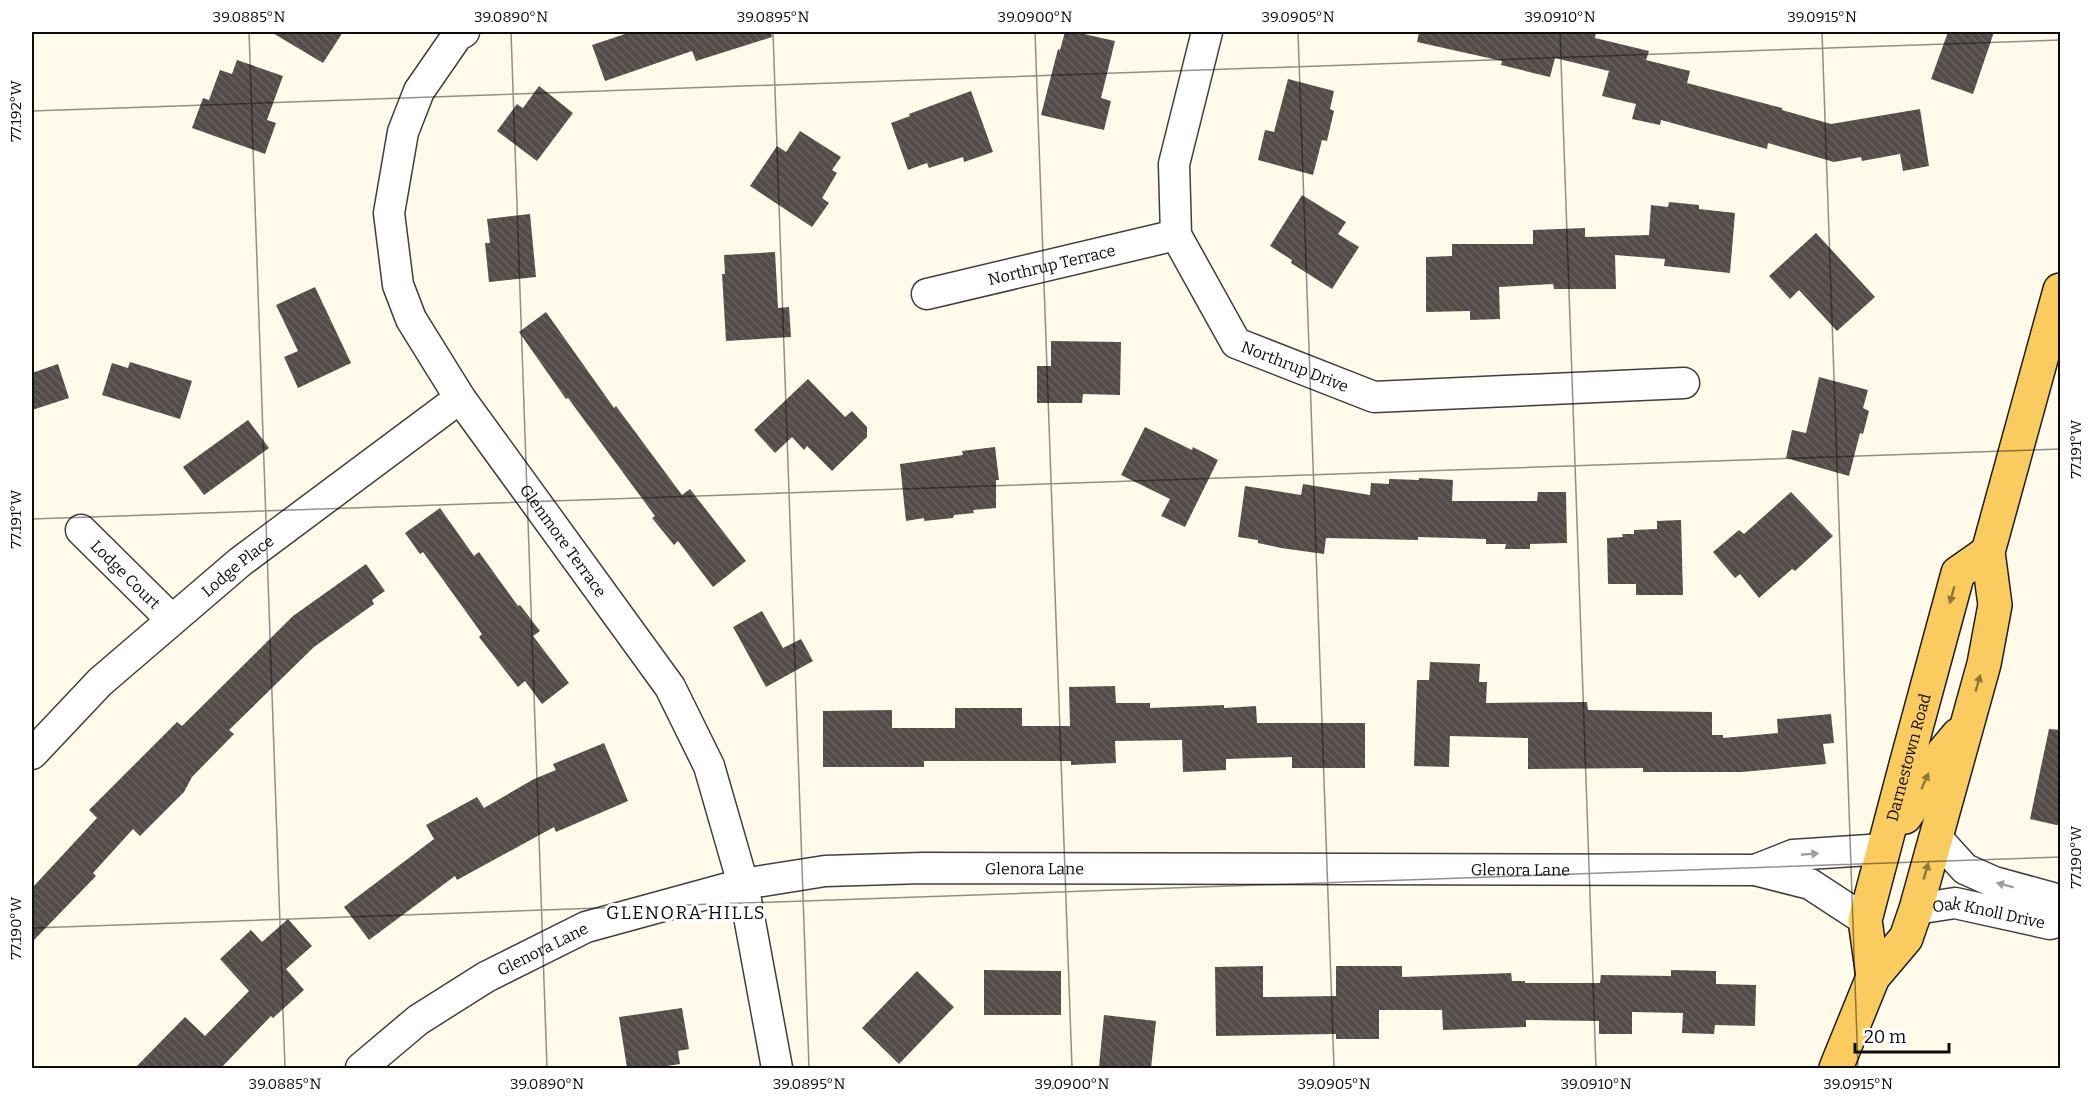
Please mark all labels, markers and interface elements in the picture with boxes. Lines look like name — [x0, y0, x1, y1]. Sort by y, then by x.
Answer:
text: 39.0885°N — [213, 8, 286, 26]
text: 39.0890°N — [474, 8, 548, 26]
text: 39.0895°N — [737, 8, 809, 26]
text: 39.0900°N — [998, 8, 1072, 26]
text: 39.0905°N — [1261, 8, 1335, 26]
text: 39.0910°N — [1524, 8, 1596, 26]
text: 39.0915°N — [1787, 8, 1857, 26]
text: 77.192°W — [7, 80, 25, 142]
street label: Northrup Terrace — [986, 241, 1117, 289]
street label: Northrup Drive — [1239, 337, 1351, 396]
text: 77.191°W — [2067, 419, 2085, 478]
street label: Glenmore Terrace — [516, 481, 610, 601]
text: 77.191°W — [7, 489, 25, 548]
street label: Lodge Place — [198, 531, 277, 601]
street label: Lodge Court — [87, 536, 164, 613]
one-way arrow — [1947, 585, 1957, 604]
one-way arrow — [1974, 674, 1983, 692]
street label: Darnestown Road — [1883, 691, 1935, 823]
one-way arrow — [1921, 772, 1931, 790]
text: 77.190°W — [2067, 825, 2085, 888]
one-way arrow — [1801, 849, 1820, 859]
street label: Glenora Lane — [985, 859, 1084, 878]
street label: Glenora Lane — [1471, 860, 1570, 880]
one-way arrow — [1922, 862, 1932, 880]
one-way arrow — [1996, 879, 2014, 889]
street label: Oak Knoll Drive — [1931, 894, 2047, 933]
text: 77.190°W — [7, 896, 25, 959]
district label: GLENORA HILLS — [606, 902, 766, 924]
street label: Glenora Lane — [494, 919, 591, 980]
scale bar — [1855, 1016, 1950, 1054]
text: 20 m — [1864, 1026, 1906, 1048]
text: 39.0885°N — [249, 1075, 322, 1093]
text: 39.0890°N — [510, 1075, 584, 1093]
text: 39.0895°N — [773, 1075, 845, 1093]
text: 39.0900°N — [1035, 1075, 1109, 1093]
text: 39.0905°N — [1297, 1075, 1371, 1093]
text: 39.0910°N — [1560, 1075, 1632, 1093]
text: 39.0915°N — [1823, 1075, 1893, 1093]

